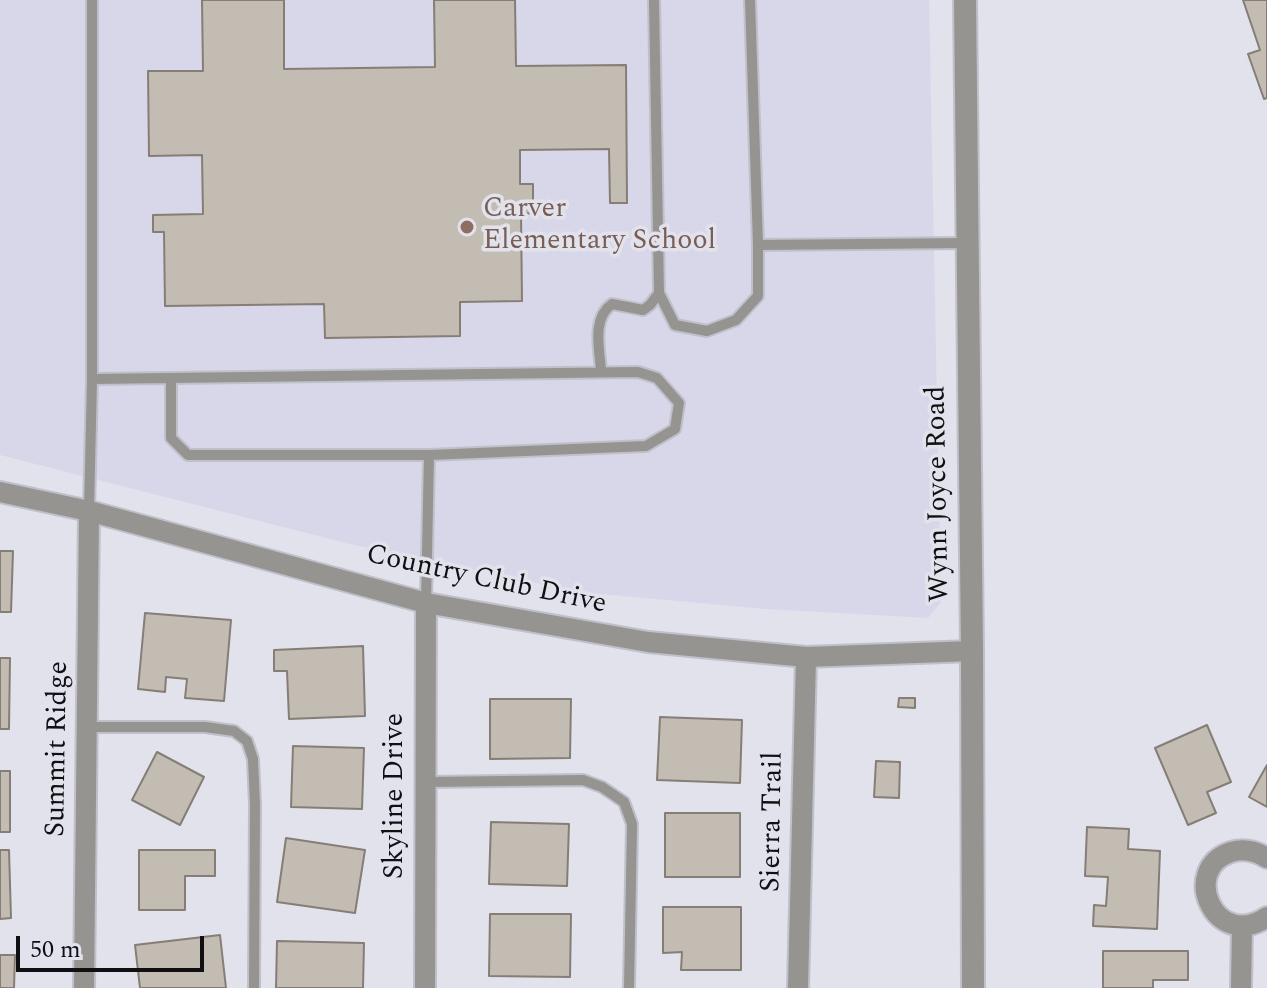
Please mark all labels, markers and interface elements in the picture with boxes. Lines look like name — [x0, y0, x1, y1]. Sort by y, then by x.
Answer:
place label: Carver Elementary School — [483, 194, 716, 260]
marker: Carver Elementary School — [458, 218, 476, 236]
street label: Wynn Joyce Road — [921, 385, 959, 603]
street label: Country Club Drive — [363, 539, 609, 623]
street label: Summit Ridge — [41, 661, 77, 837]
street label: Skyline Drive — [380, 713, 414, 879]
street label: Sierra Trail — [756, 751, 792, 893]
scale bar — [20, 920, 208, 970]
text: 50 m — [30, 932, 81, 968]

